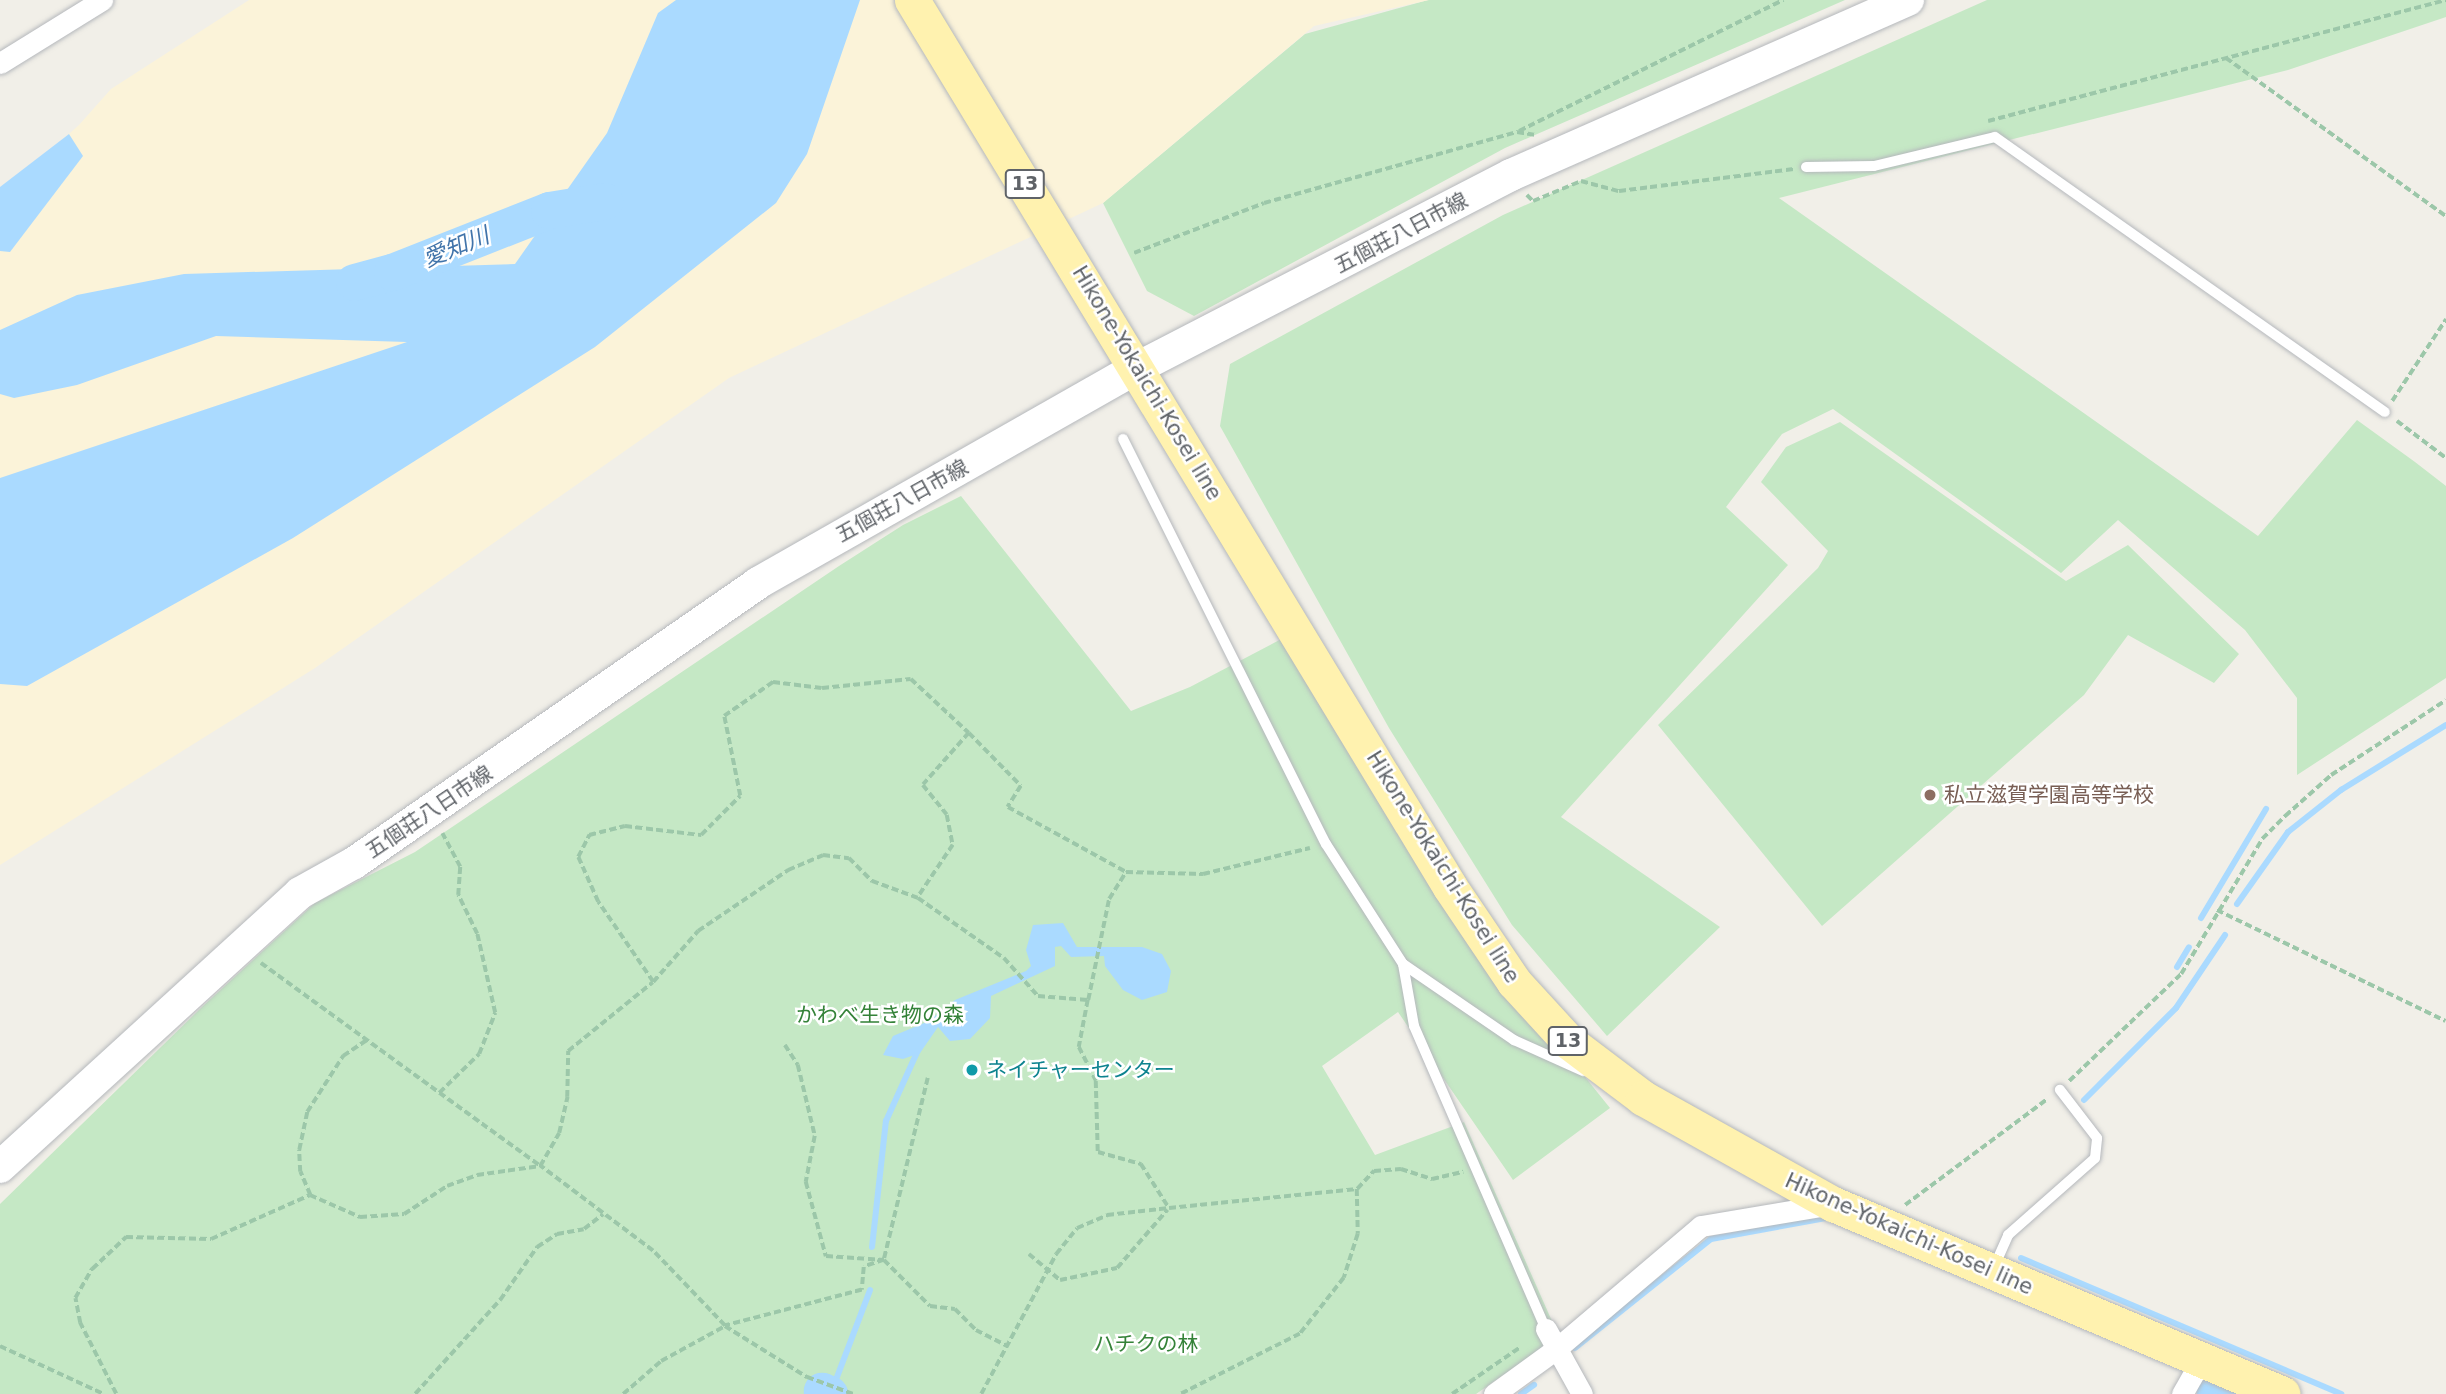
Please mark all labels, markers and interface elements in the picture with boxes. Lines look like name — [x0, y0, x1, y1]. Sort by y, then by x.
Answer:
road number: 13 — [1004, 168, 1046, 200]
street label: 五個荘八日市線 — [1330, 187, 1472, 279]
water label: 愛知川 — [419, 221, 493, 273]
street label: Hikone-Yokaichi-Kosei line — [1067, 261, 1227, 505]
street label: 五個荘八日市線 — [832, 454, 972, 548]
street label: Hikone-Yokaichi-Kosei line — [1361, 746, 1525, 988]
street label: 五個荘八日市線 — [361, 760, 497, 864]
place label: 私立滋賀学園高等学校 — [1944, 782, 2154, 808]
marker: 私立滋賀学園高等学校 — [1922, 787, 1938, 803]
park label: かわべ生き物の森 — [796, 1002, 964, 1028]
road number: 13 — [1547, 1026, 1589, 1056]
place label: ネイチャーセンター — [986, 1057, 1175, 1083]
marker: ネイチャーセンター — [964, 1062, 980, 1078]
street label: Hikone-Yokaichi-Kosei line — [1781, 1168, 2037, 1300]
park label: ハチクの林 — [1094, 1331, 1198, 1357]

